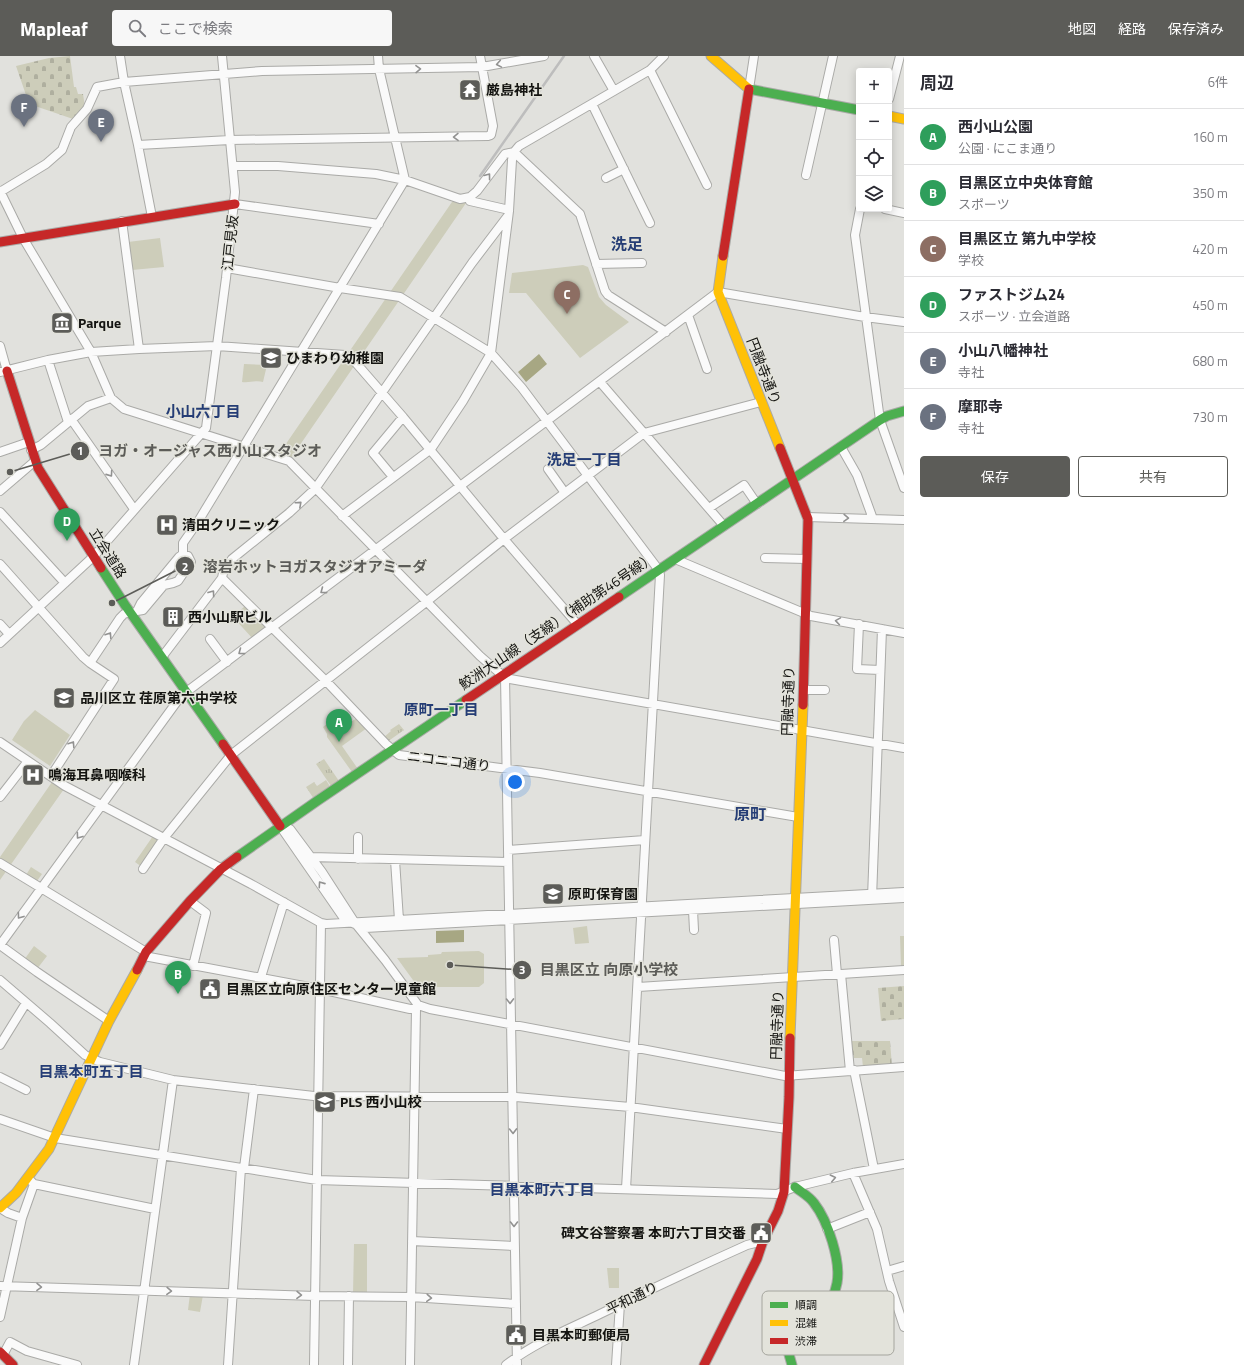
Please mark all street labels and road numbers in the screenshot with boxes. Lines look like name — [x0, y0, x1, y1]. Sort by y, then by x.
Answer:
street label: 江戸見坂 — [216, 214, 243, 272]
street label: 円融寺通り — [742, 334, 787, 407]
street label: 立会道路 — [85, 523, 132, 582]
street label: 鮫洲大山線（支線）（補助第46号線） — [454, 547, 659, 694]
street label: 円融寺通り — [776, 666, 799, 736]
street label: ニコニコ通り — [406, 745, 492, 776]
street label: 円融寺通り — [765, 990, 788, 1060]
street label: 平和通り — [602, 1276, 662, 1319]

